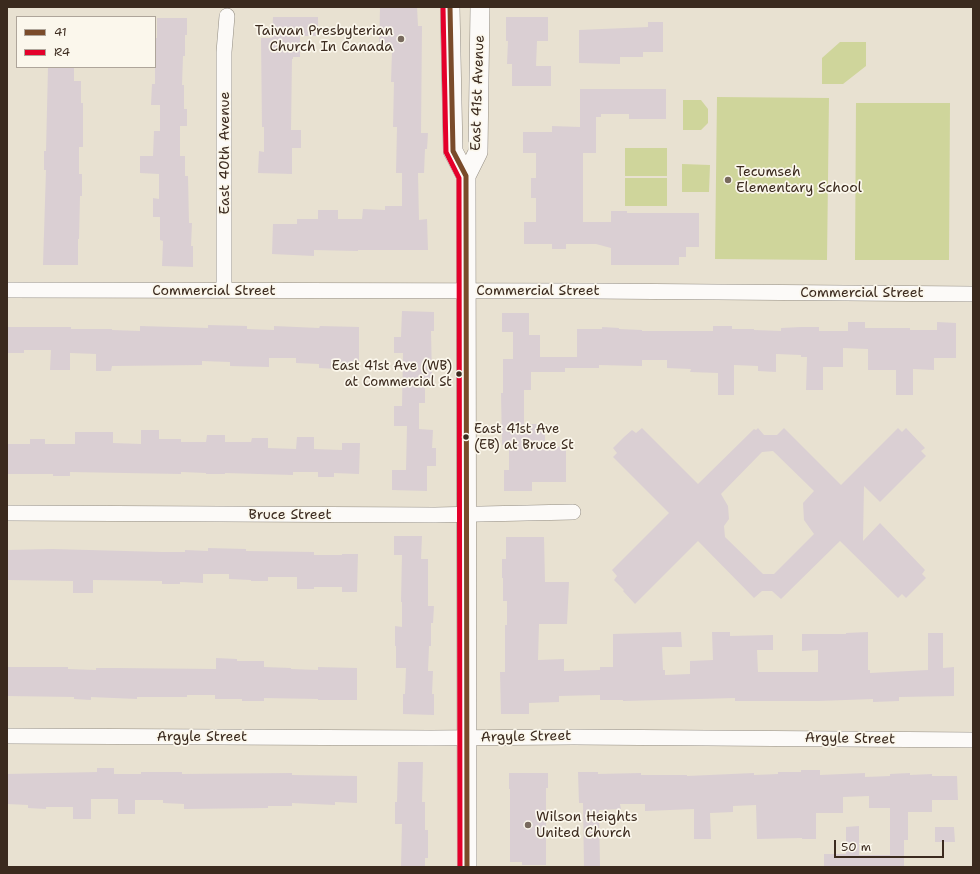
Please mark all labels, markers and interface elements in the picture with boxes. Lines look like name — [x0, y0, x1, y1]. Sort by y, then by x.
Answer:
legend — [16, 16, 156, 68]
place label: Taiwan Presbyterian Church In Canada — [255, 23, 393, 56]
text: 41 — [54, 24, 67, 40]
marker: Taiwan Presbyterian Church In Canada — [396, 34, 406, 44]
street label: East 41st Avenue — [468, 35, 488, 151]
text: R4 — [54, 44, 70, 60]
street label: East 40th Avenue — [217, 92, 233, 214]
place label: Tecumseh Elementary School — [736, 164, 862, 196]
marker: Tecumseh Elementary School — [723, 175, 733, 185]
street label: Commercial Street — [152, 283, 276, 299]
street label: Commercial Street — [476, 283, 600, 299]
street label: Commercial Street — [800, 285, 924, 301]
place label: East 41st Ave (WB) at Commercial St — [332, 359, 452, 390]
marker: East 41st Ave (WB) at Commercial St — [454, 369, 464, 379]
place label: East 41st Ave (EB) at Bruce St — [474, 422, 574, 453]
marker: East 41st Ave (EB) at Bruce St — [461, 432, 471, 442]
street label: Bruce Street — [248, 507, 332, 523]
street label: Argyle Street — [481, 728, 571, 746]
street label: Argyle Street — [157, 729, 247, 745]
street label: Argyle Street — [805, 730, 895, 748]
place label: Wilson Heights United Church — [536, 809, 638, 842]
marker: Wilson Heights United Church — [523, 820, 533, 830]
scale bar — [836, 832, 946, 858]
text: 50 m — [841, 839, 871, 855]

